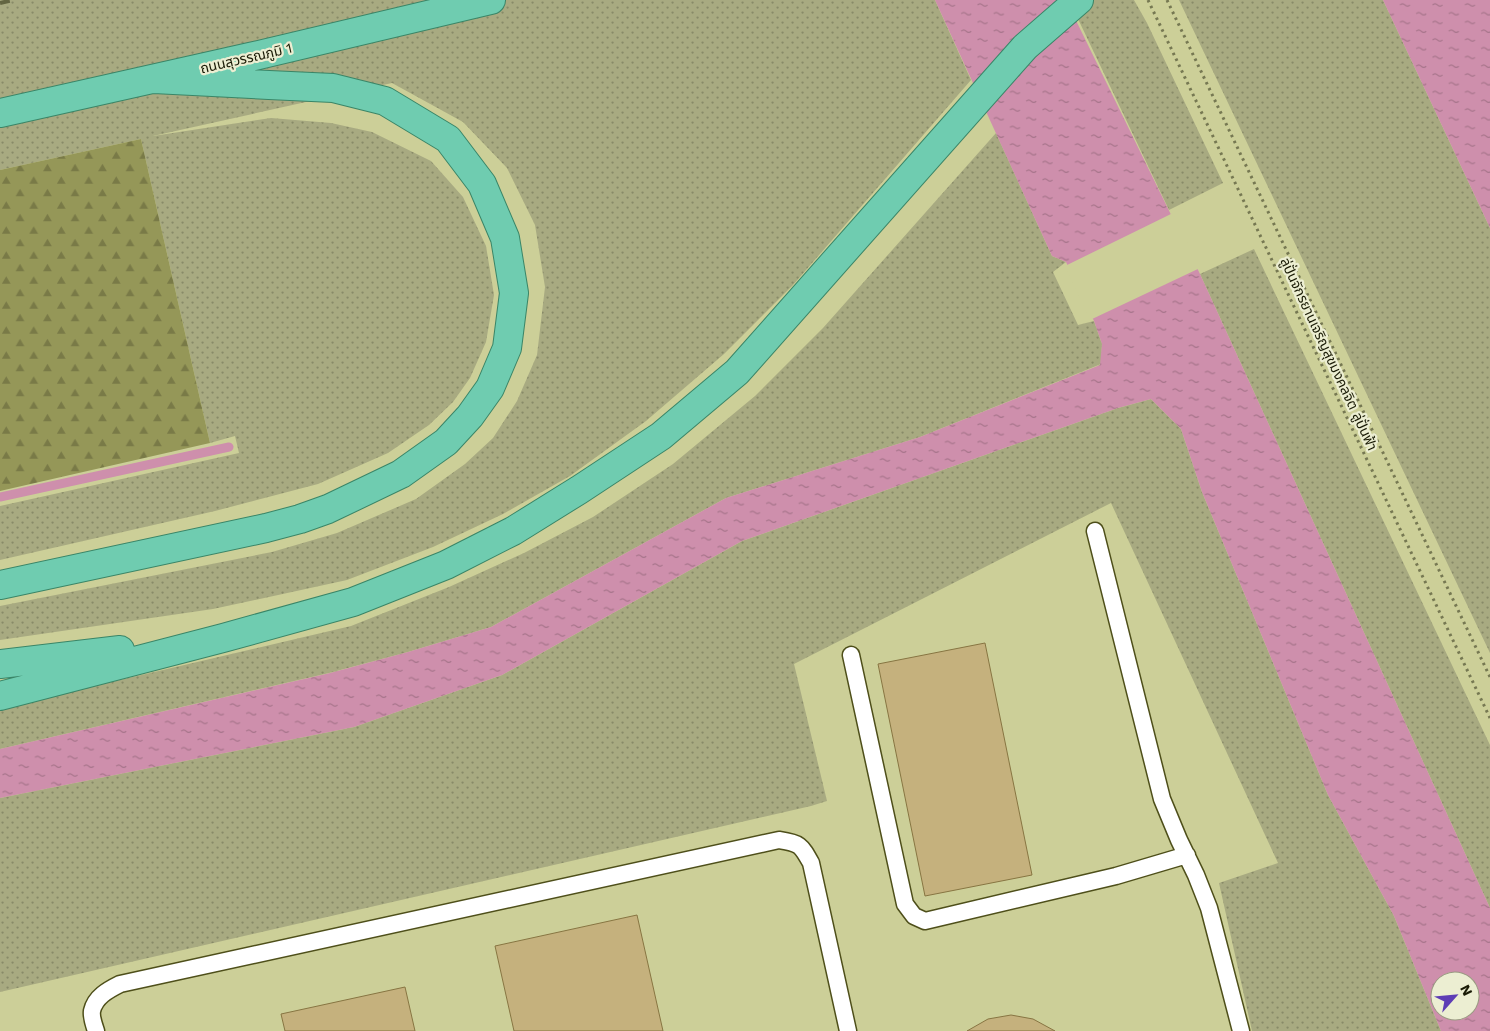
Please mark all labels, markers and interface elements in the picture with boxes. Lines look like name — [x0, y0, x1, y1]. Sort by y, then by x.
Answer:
street label: ถนนสุวรรณภูมิ 1 — [198, 40, 294, 77]
street label: ลู่ปั่นจักรยานเจริญสุขมงคลจิต ลู่ปั่นฟ้า — [1276, 254, 1382, 453]
north arrow — [1430, 971, 1480, 1021]
text: N — [1457, 982, 1476, 998]

